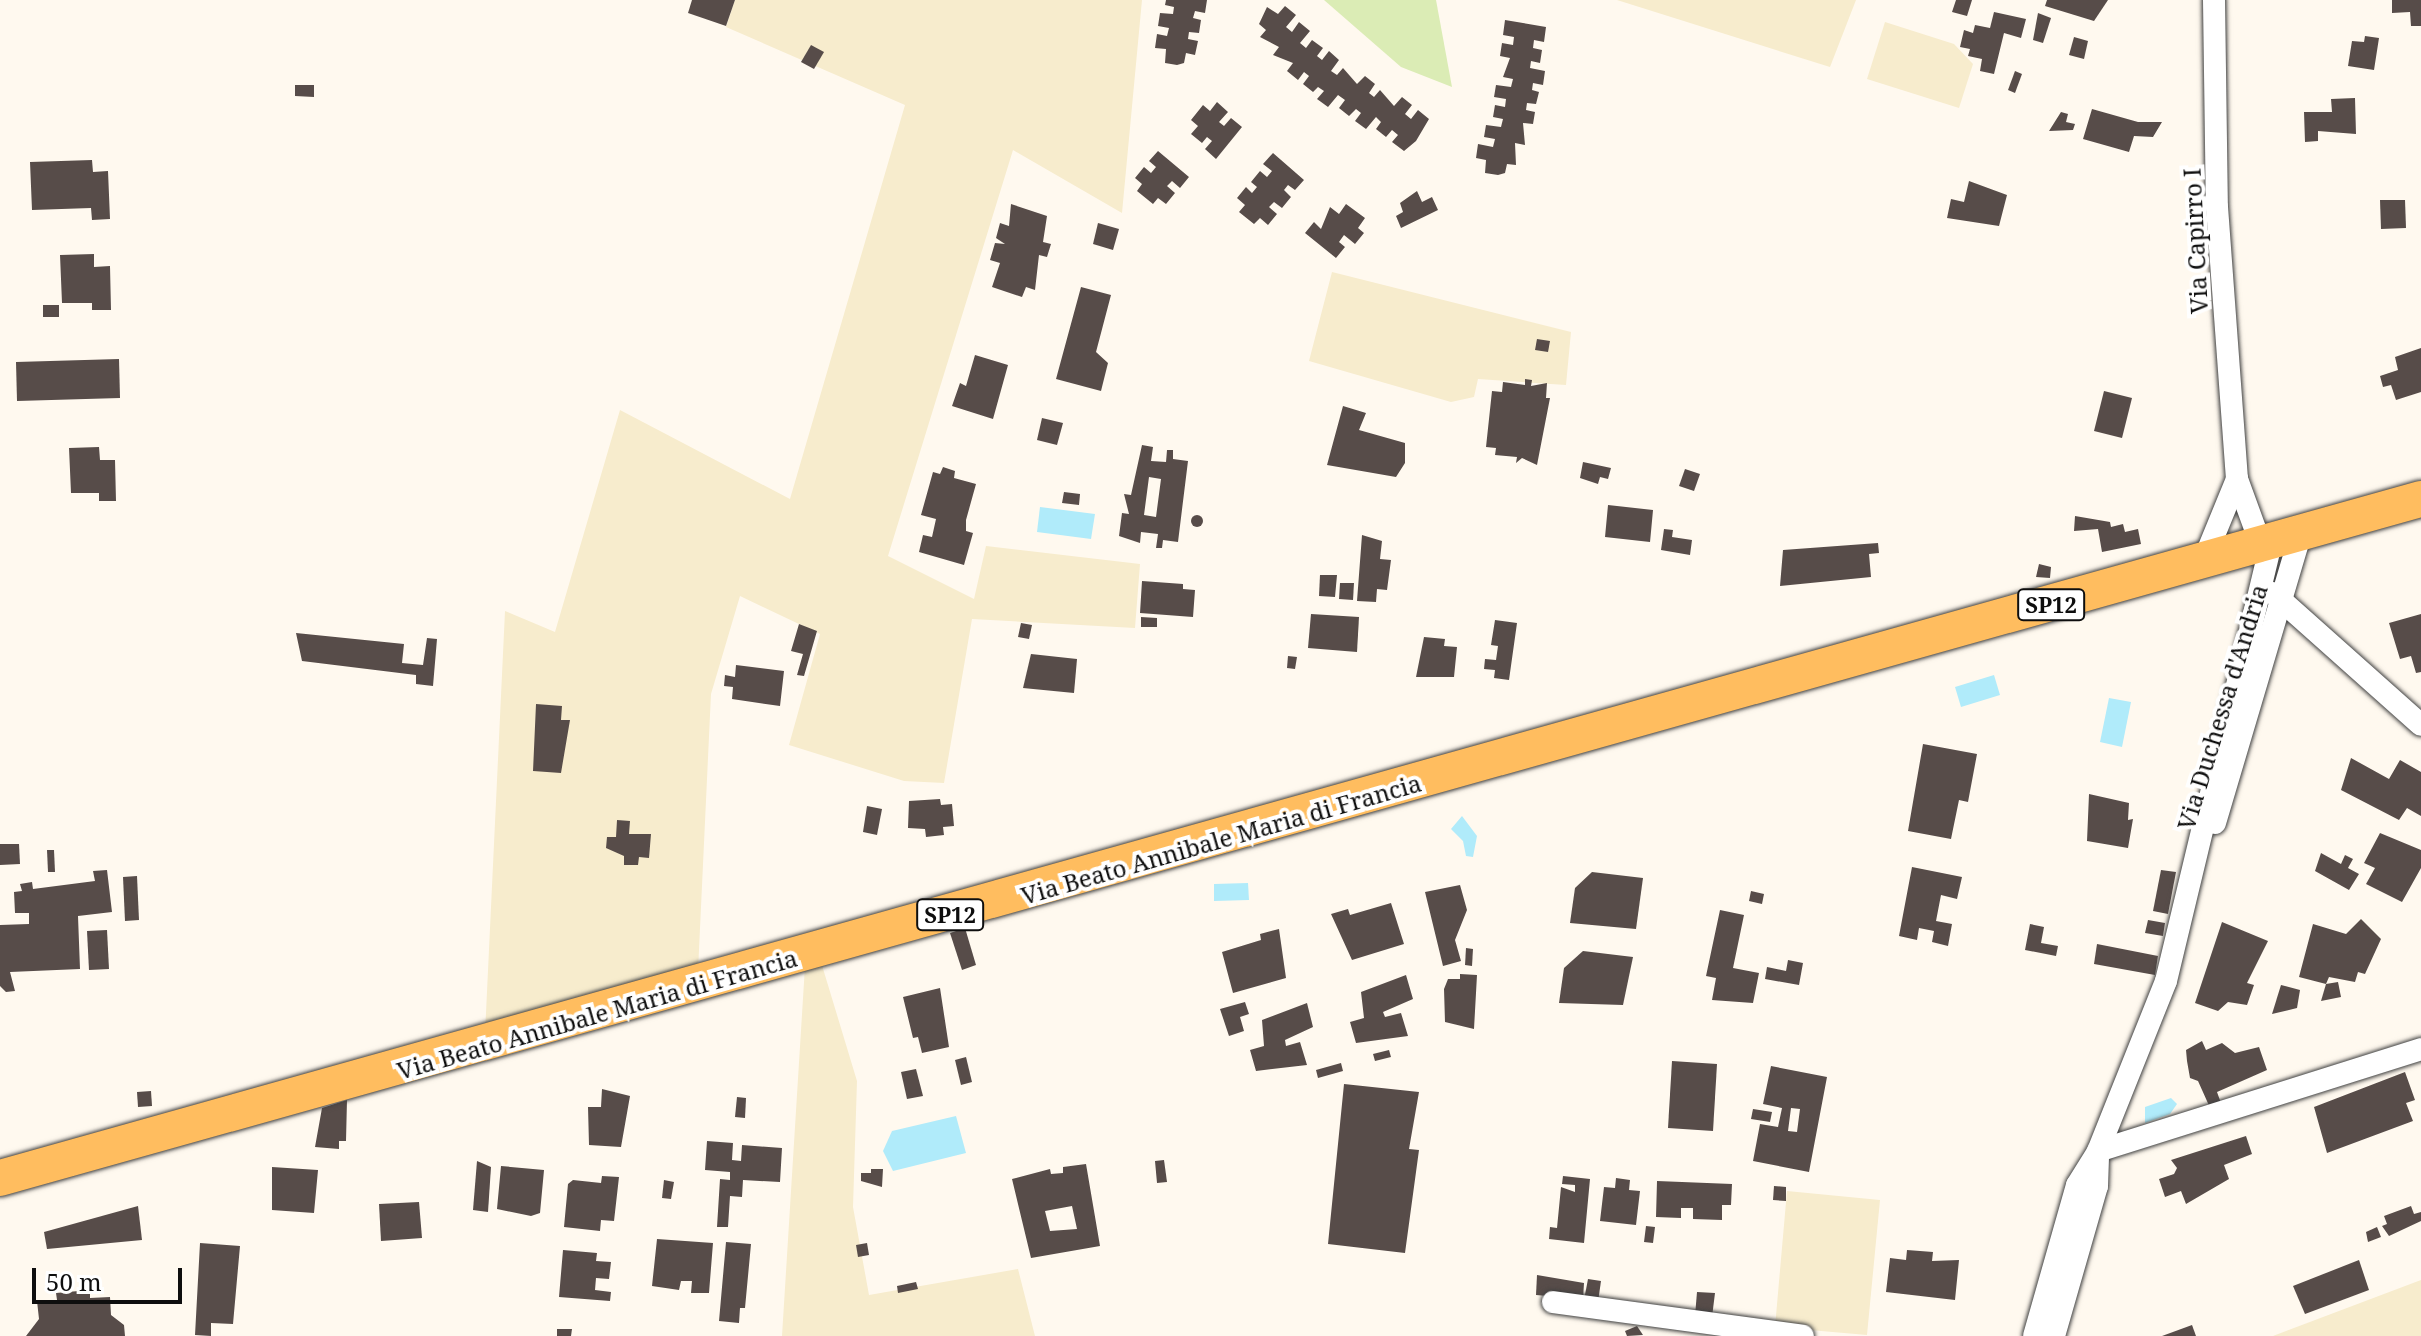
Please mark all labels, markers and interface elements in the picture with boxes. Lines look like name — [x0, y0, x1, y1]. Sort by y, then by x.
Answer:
street label: Via Capirro I — [2177, 167, 2213, 315]
street label: Via Duchessa d'Andria — [2171, 581, 2273, 833]
road number: SP12 — [2017, 587, 2085, 623]
street label: Via Beato Annibale Maria di Francia — [1018, 768, 1424, 910]
road number: SP12 — [916, 897, 984, 933]
street label: Via Beato Annibale Maria di Francia — [394, 943, 800, 1085]
scale bar — [36, 1252, 186, 1302]
text: 50 m — [46, 1265, 102, 1298]

